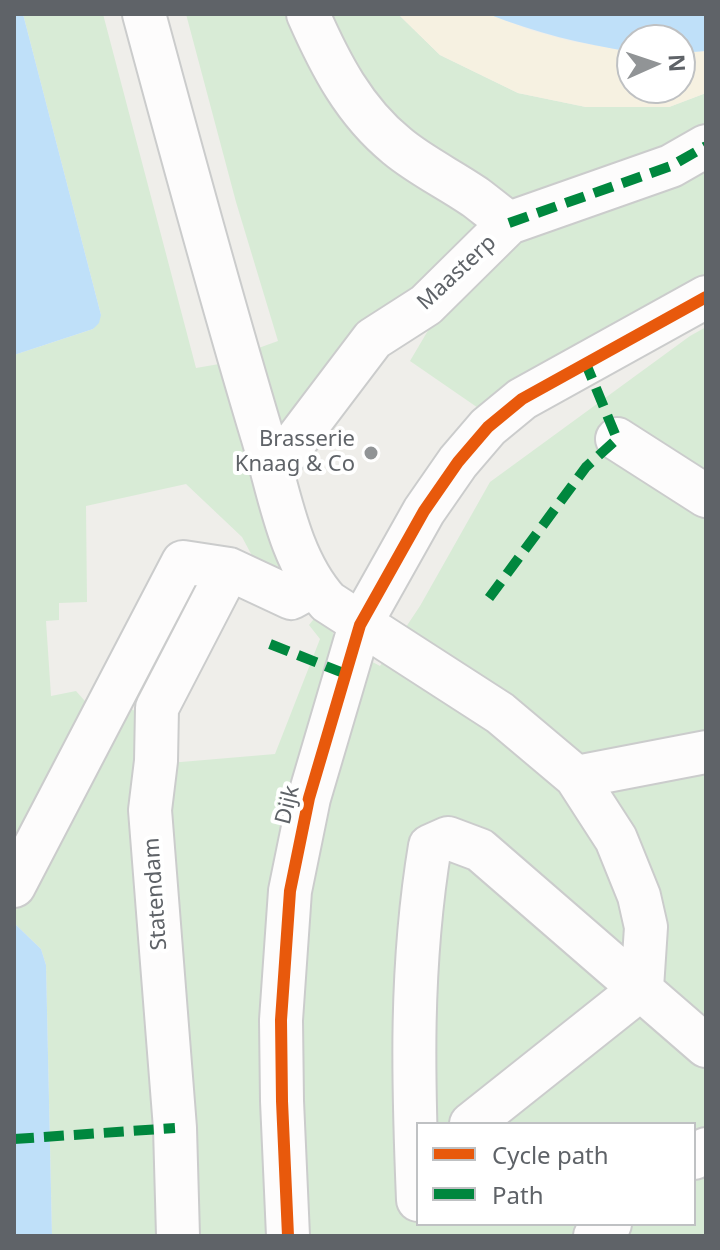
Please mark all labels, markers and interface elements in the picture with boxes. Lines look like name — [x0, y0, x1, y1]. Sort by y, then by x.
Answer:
north arrow — [616, 24, 696, 104]
text: N — [663, 53, 693, 73]
street label: Maasterp — [412, 230, 502, 316]
place label: Brasserie Knaag & Co — [235, 427, 355, 478]
marker: Brasserie Knaag & Co — [362, 444, 380, 462]
street label: Dijk — [270, 783, 306, 827]
street label: Statendam — [139, 837, 173, 951]
legend — [416, 1122, 696, 1226]
text: Cycle path — [492, 1138, 609, 1171]
text: Path — [492, 1178, 543, 1211]

